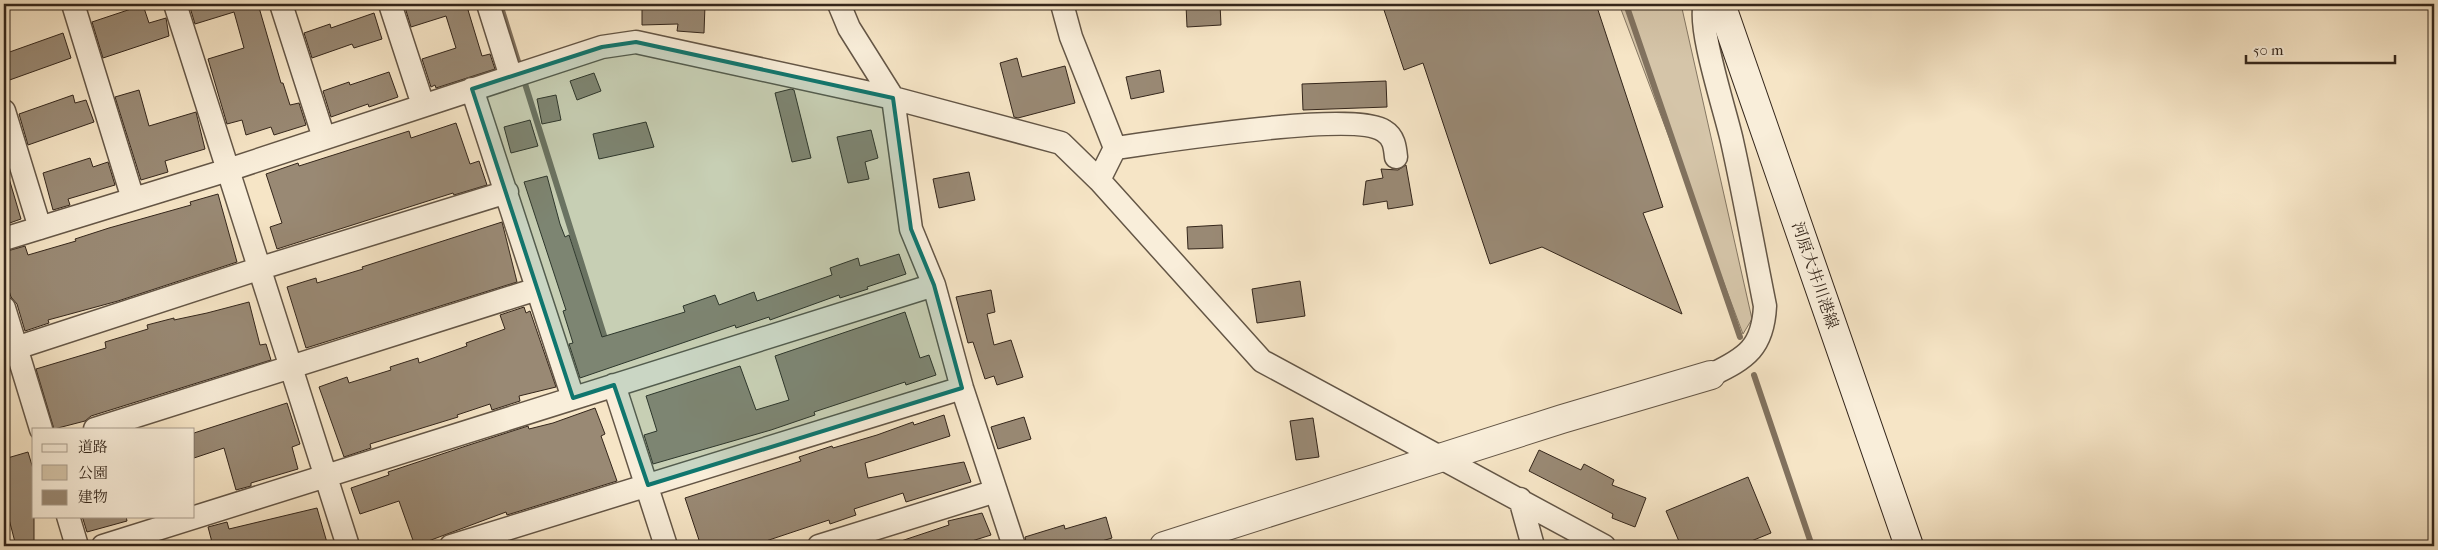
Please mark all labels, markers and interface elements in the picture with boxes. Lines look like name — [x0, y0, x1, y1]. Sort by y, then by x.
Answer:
scale bar — [2246, 32, 2394, 64]
text: 50 m — [2253, 41, 2284, 59]
street label: 河原大井川港線 — [1788, 219, 1843, 331]
legend — [32, 428, 195, 518]
text: 道路 — [78, 438, 108, 456]
text: 公園 — [78, 464, 108, 482]
text: 建物 — [78, 488, 108, 506]

